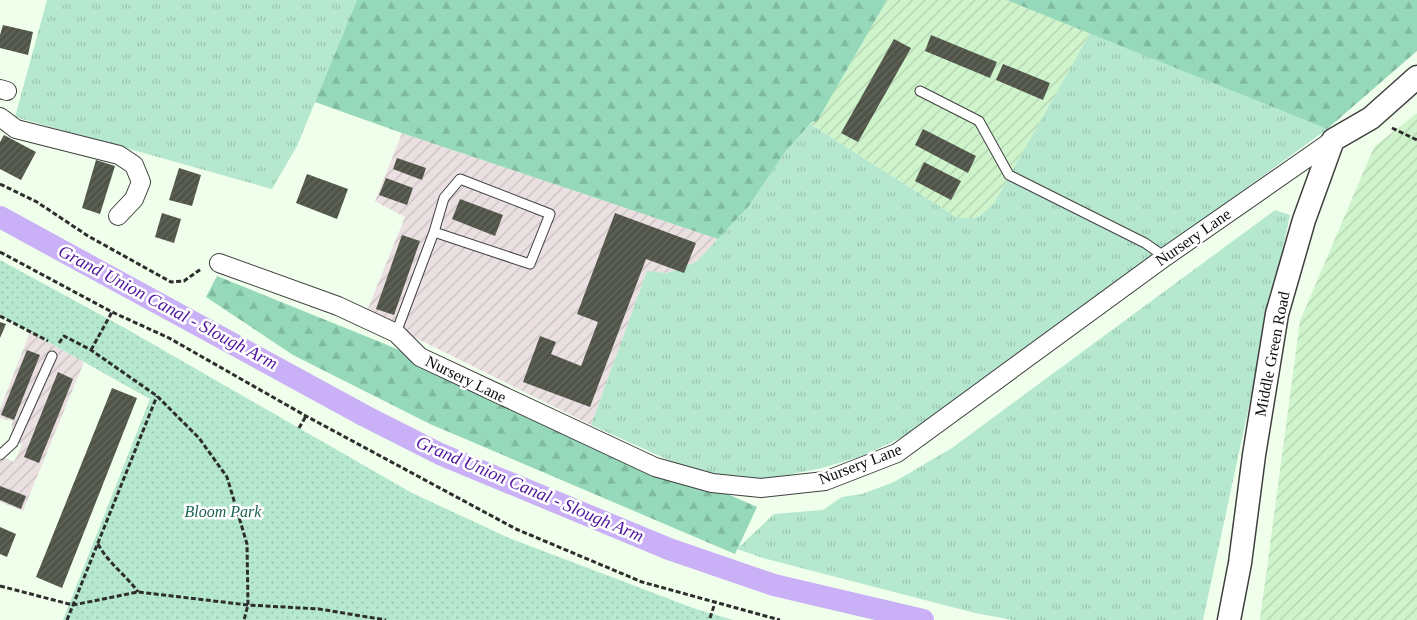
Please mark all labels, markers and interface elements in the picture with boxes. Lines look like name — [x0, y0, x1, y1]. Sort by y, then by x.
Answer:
street label: Nursery Lane — [1152, 205, 1234, 270]
water label: Grand Union Canal - Slough Arm — [55, 241, 281, 373]
street label: Middle Green Road — [1252, 290, 1292, 418]
street label: Nursery Lane — [423, 352, 509, 407]
water label: Grand Union Canal - Slough Arm — [413, 432, 647, 546]
street label: Nursery Lane — [816, 440, 904, 489]
park label: Bloom Park — [185, 503, 262, 520]

